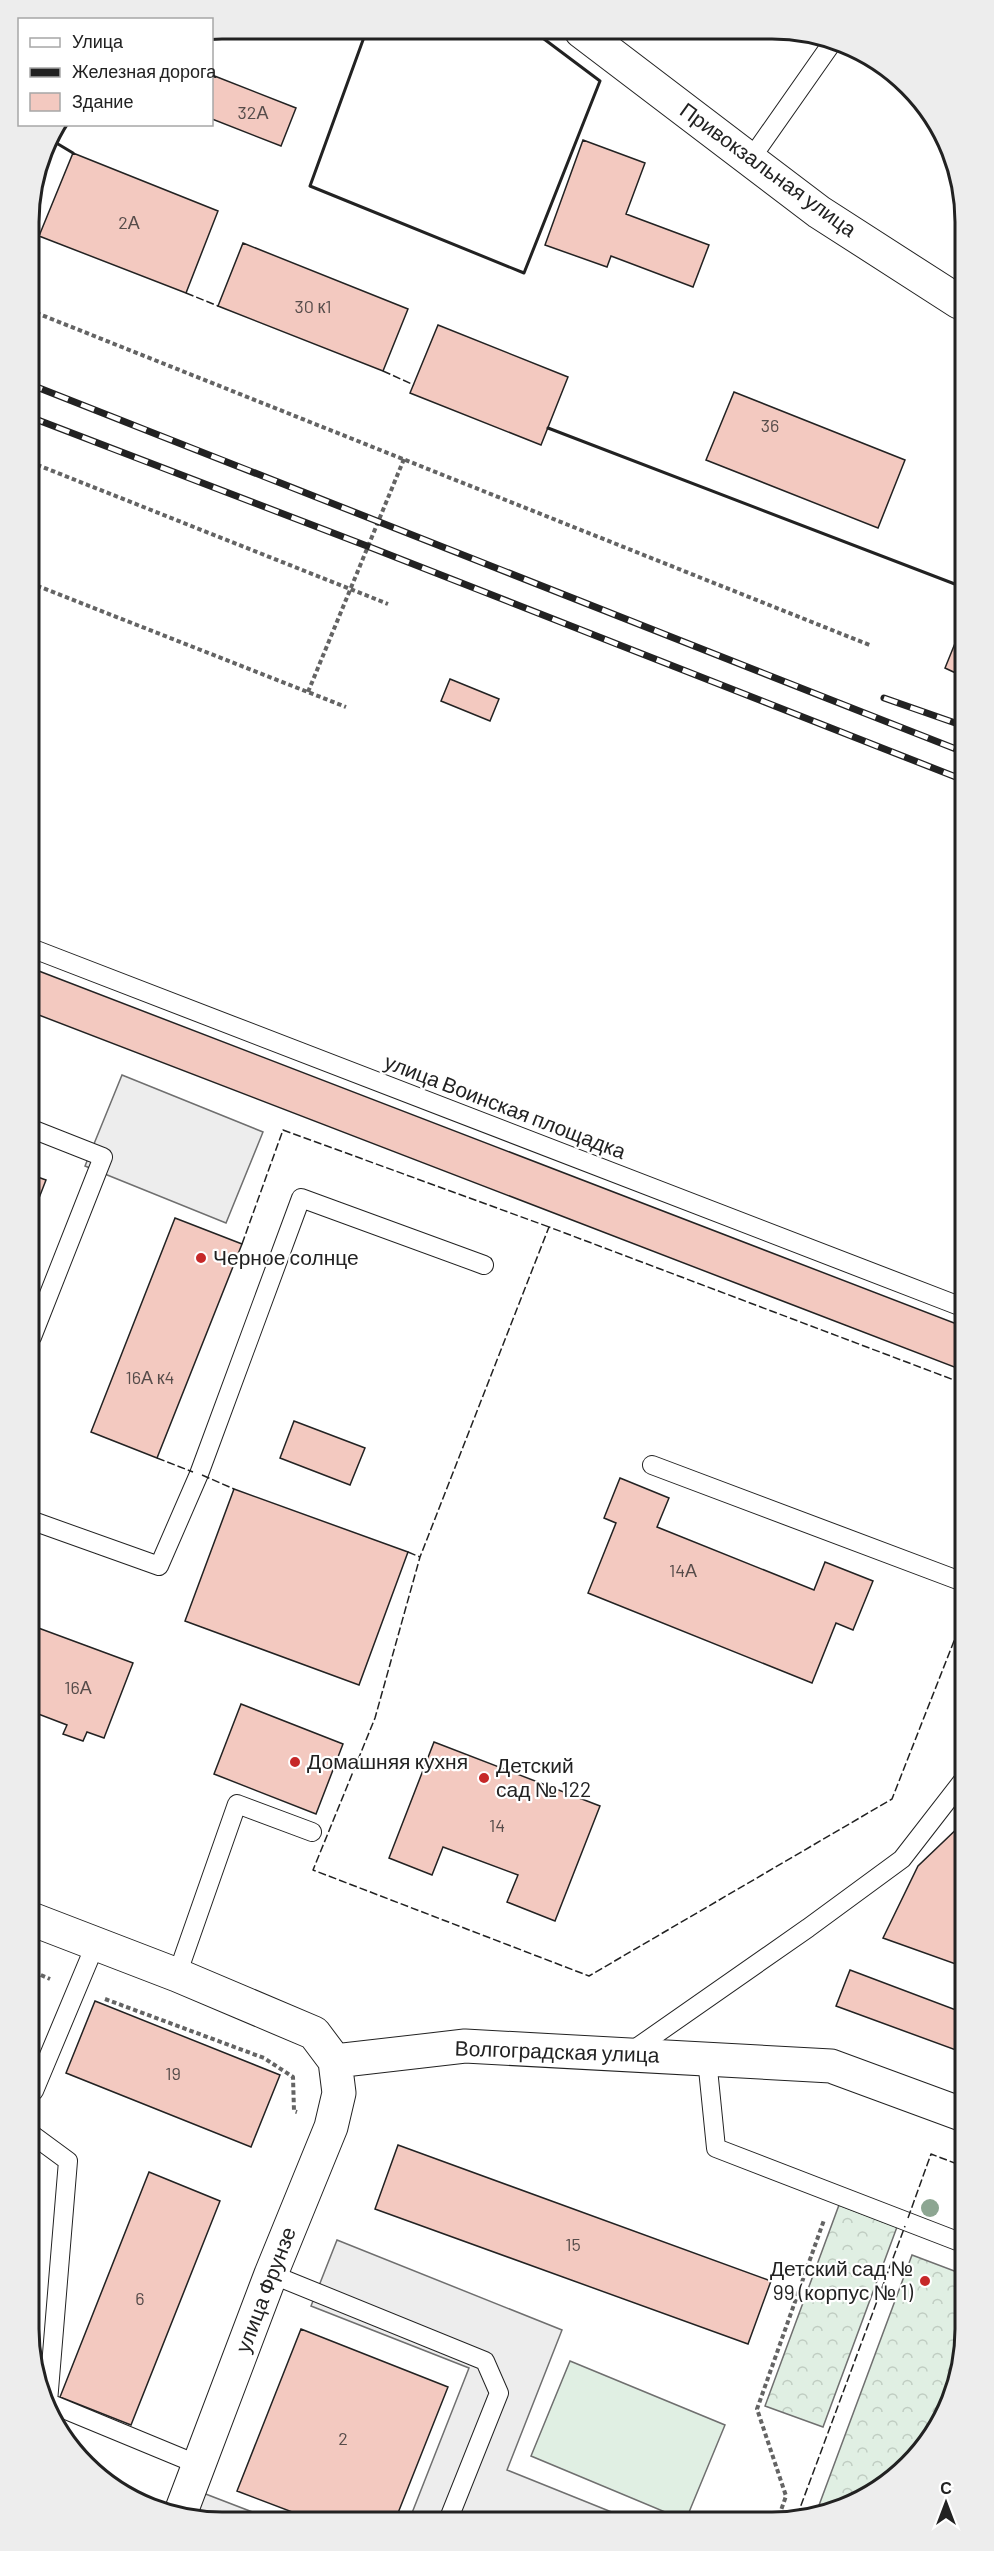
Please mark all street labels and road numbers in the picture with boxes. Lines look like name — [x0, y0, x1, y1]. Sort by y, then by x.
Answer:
street label: Привокзальная улица — [676, 96, 862, 241]
street label: улица Воинская площадка — [381, 1048, 630, 1163]
street label: Волгоградская улица — [454, 2034, 660, 2067]
street label: улица Фрунзе — [229, 2223, 300, 2356]

